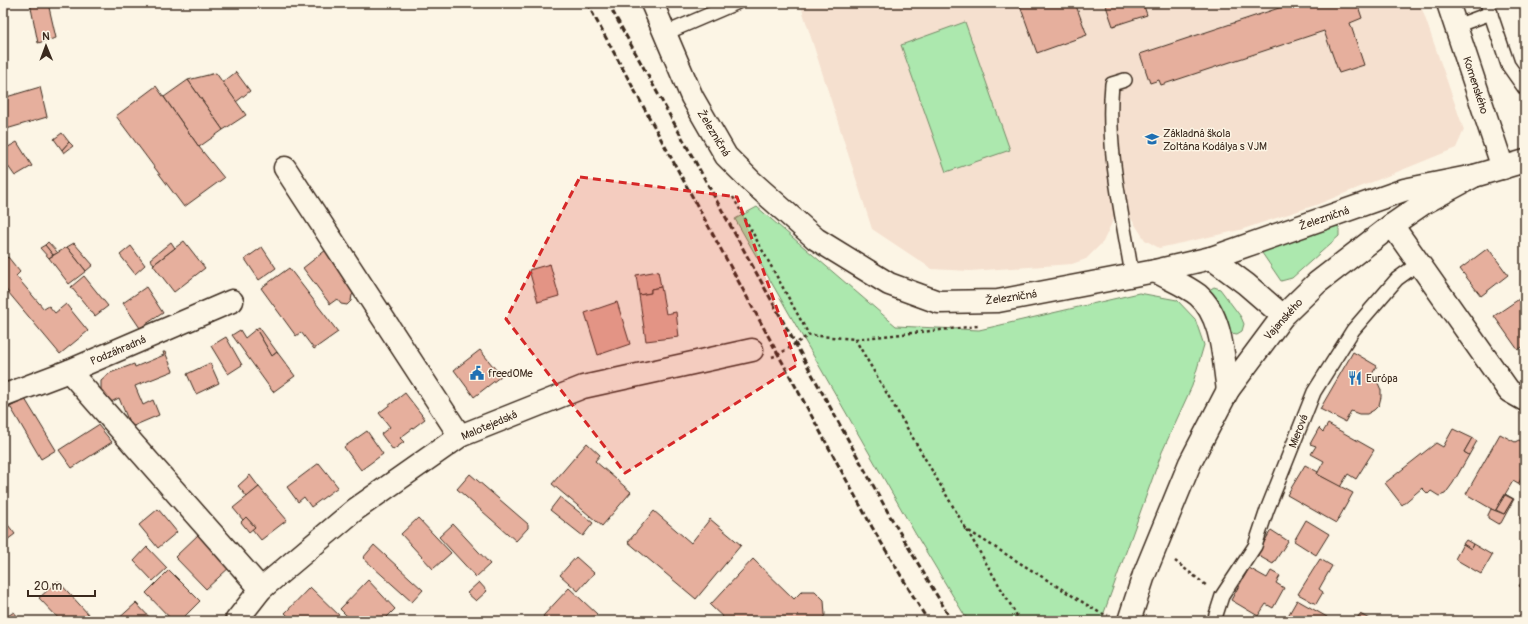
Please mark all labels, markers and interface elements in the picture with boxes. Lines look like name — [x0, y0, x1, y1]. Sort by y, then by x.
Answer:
north arrow — [26, 26, 66, 66]
text: N — [42, 30, 50, 43]
street label: Komenského — [1460, 55, 1491, 116]
street label: Železničná — [695, 108, 733, 159]
place label: Základná škola Zoltána Kodálya s VJM — [1163, 127, 1267, 153]
school or university icon: Základná škola Zoltána Kodálya s VJM — [1144, 131, 1160, 147]
street label: Železničná — [1297, 204, 1351, 233]
street label: Železničná — [984, 287, 1038, 308]
street label: Vajanského — [1261, 296, 1305, 343]
street label: Podzáhradná — [88, 333, 148, 368]
public building icon: freedOMe — [469, 365, 485, 381]
place label: freedOMe — [488, 367, 533, 380]
restaurant icon: Európa — [1347, 370, 1363, 386]
place label: Európa — [1366, 372, 1398, 385]
street label: Malotejedská — [459, 408, 519, 443]
street label: Mierová — [1286, 413, 1311, 450]
scale bar — [28, 572, 95, 598]
text: 20 m — [34, 579, 63, 594]

